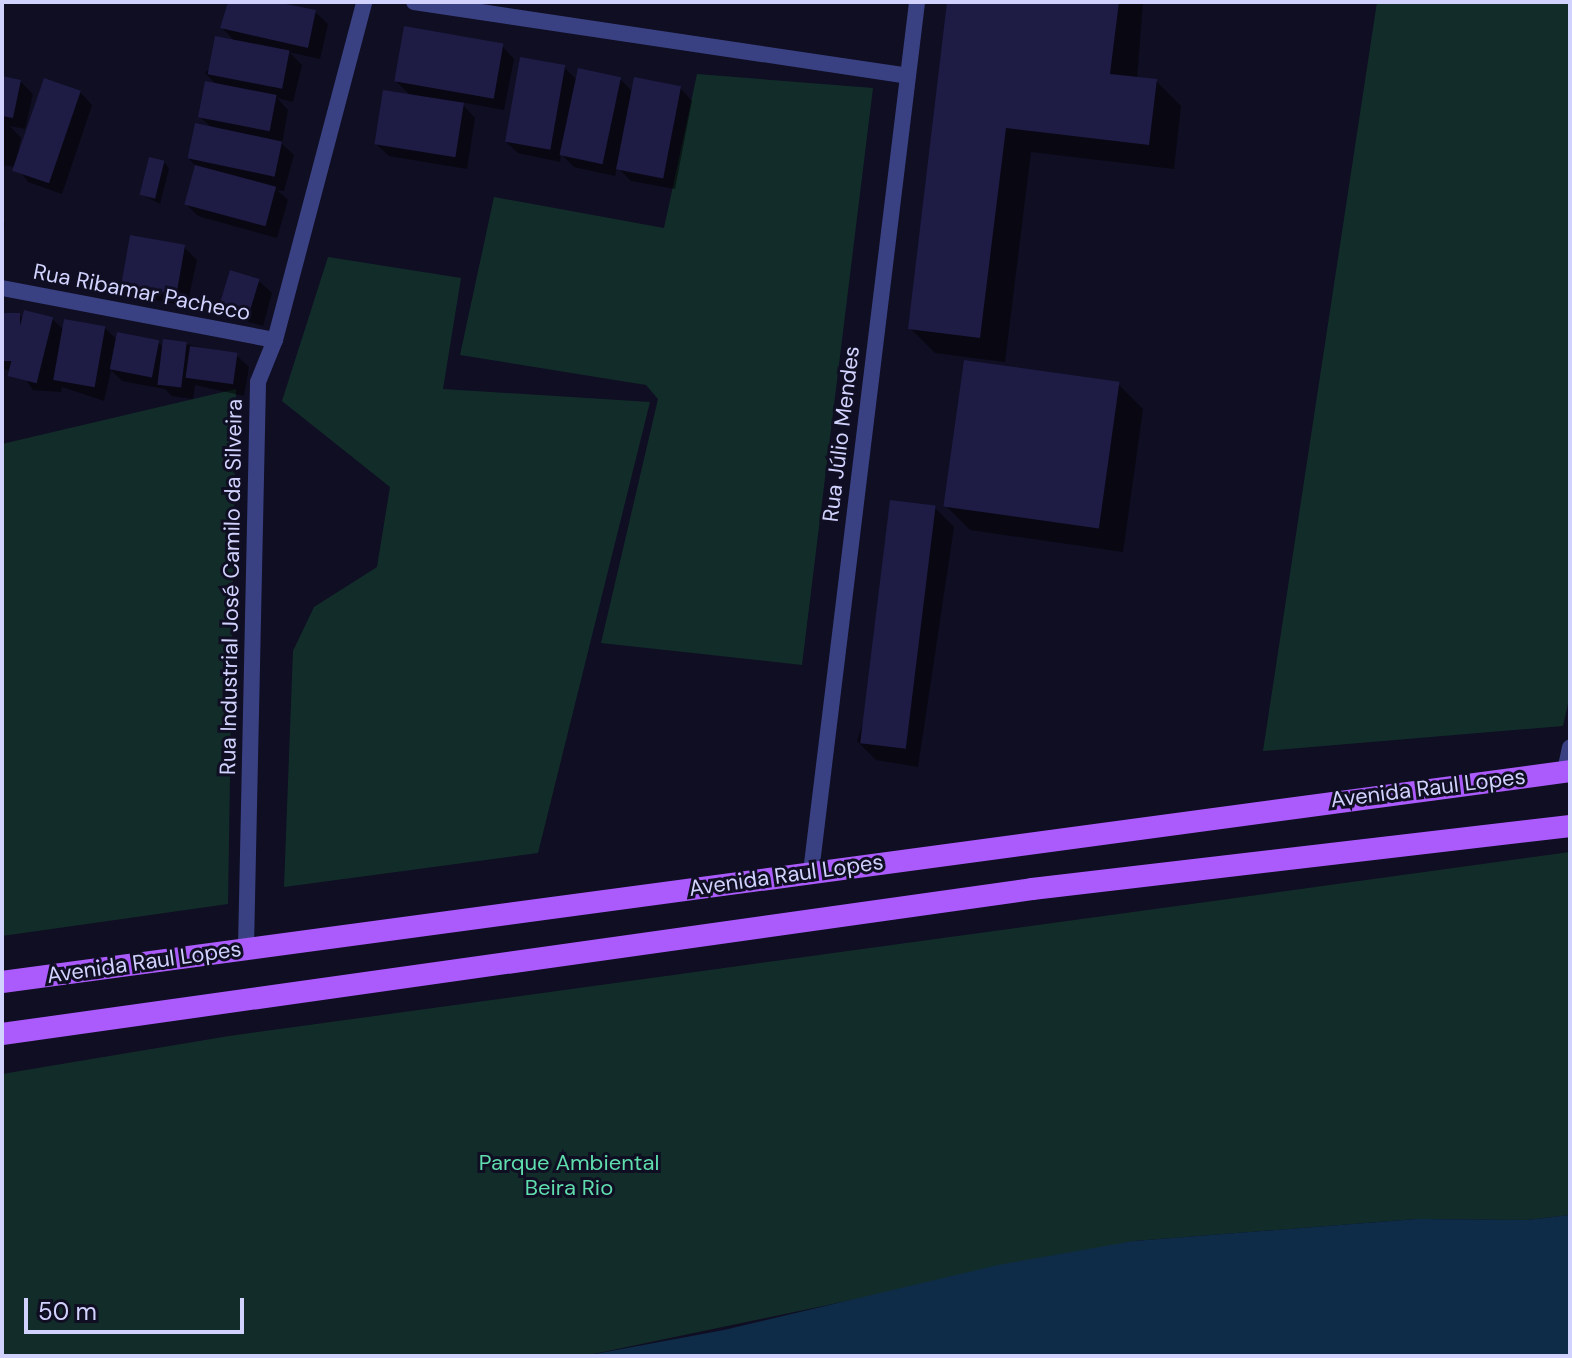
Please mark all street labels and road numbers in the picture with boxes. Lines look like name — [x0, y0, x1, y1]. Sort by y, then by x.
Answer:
street label: Rua Ribamar Pacheco — [31, 258, 253, 326]
street label: Rua Júlio Mendes — [817, 344, 865, 524]
street label: Rua Industrial José Camilo da Silveira — [215, 399, 247, 775]
street label: Avenida Raul Lopes — [1329, 763, 1527, 813]
street label: Avenida Raul Lopes — [687, 848, 885, 902]
street label: Avenida Raul Lopes — [45, 935, 243, 989]

